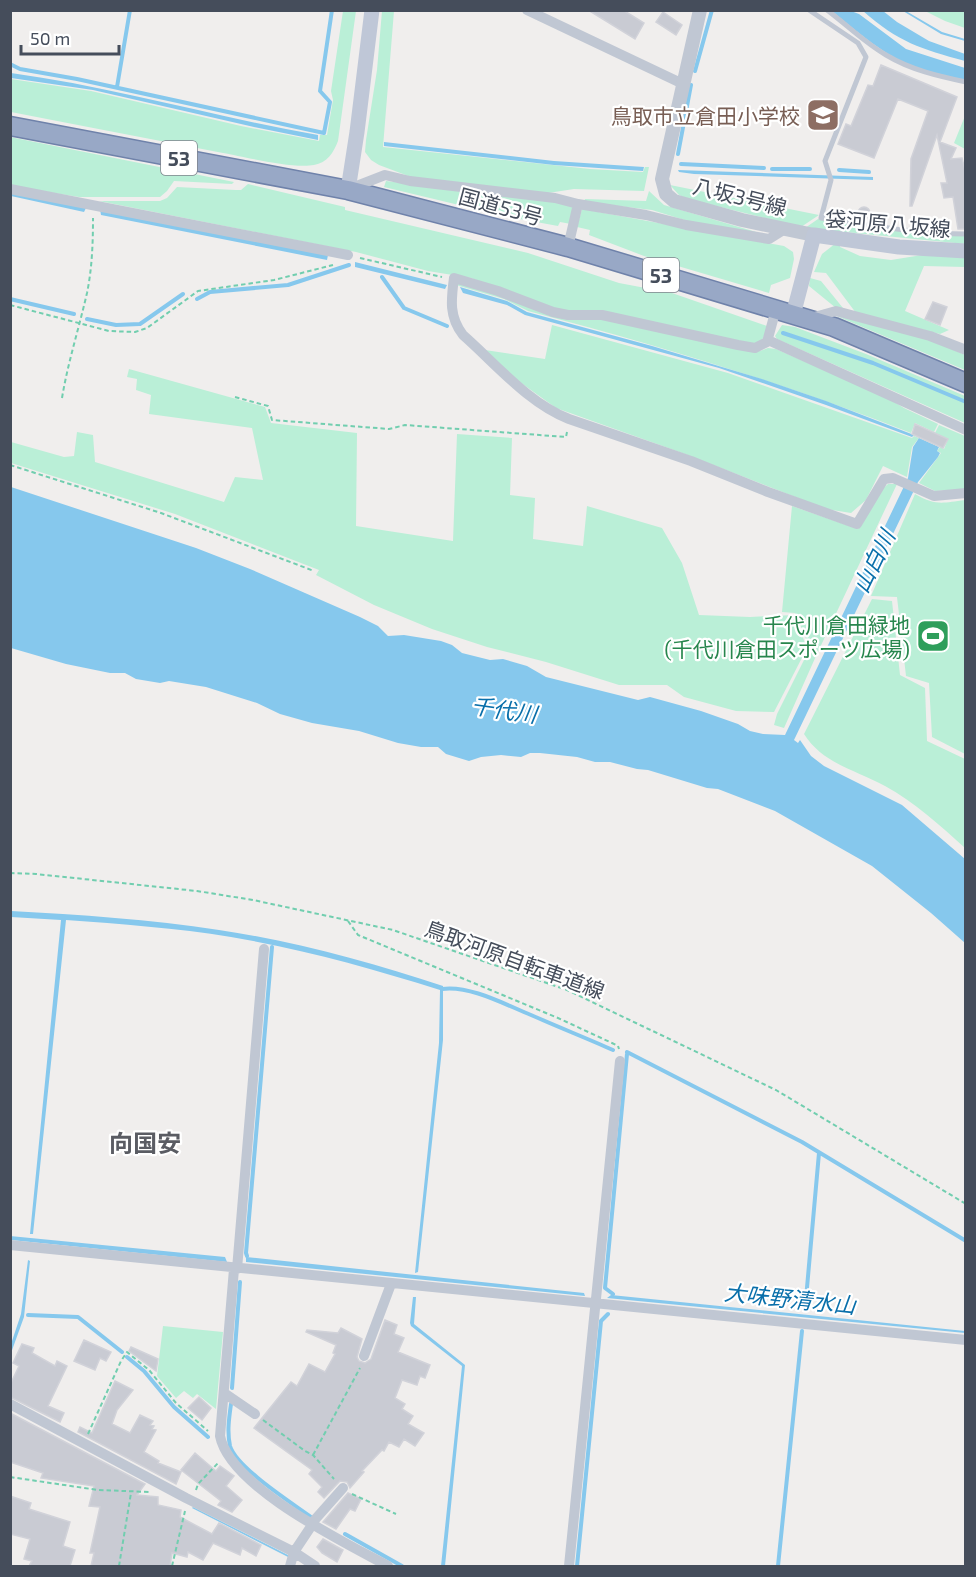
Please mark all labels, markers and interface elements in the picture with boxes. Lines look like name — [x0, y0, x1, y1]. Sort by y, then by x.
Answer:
scale bar — [21, 18, 118, 56]
text: 50 m — [30, 27, 70, 49]
school or university icon: 鳥取市立倉田小学校 — [805, 97, 841, 133]
place label: 鳥取市立倉田小学校 — [611, 103, 800, 128]
road number: 53 — [161, 141, 197, 175]
street label: 八坂3号線 — [691, 172, 789, 220]
street label: 国道53号 — [456, 183, 546, 229]
street label: 袋河原八坂線 — [824, 205, 952, 241]
road number: 53 — [643, 258, 679, 292]
water label: 山白川 — [847, 524, 900, 596]
place label: 千代川倉田緑地 (千代川倉田スポーツ広場) — [664, 612, 910, 661]
sports icon: 千代川倉田緑地 (千代川倉田スポーツ広場) — [915, 618, 951, 654]
water label: 千代川 — [470, 692, 540, 727]
street label: 鳥取河原自転車道線 — [422, 915, 608, 1003]
district label: 向国安 — [109, 1128, 181, 1157]
water label: 大味野清水山 — [723, 1278, 859, 1318]

